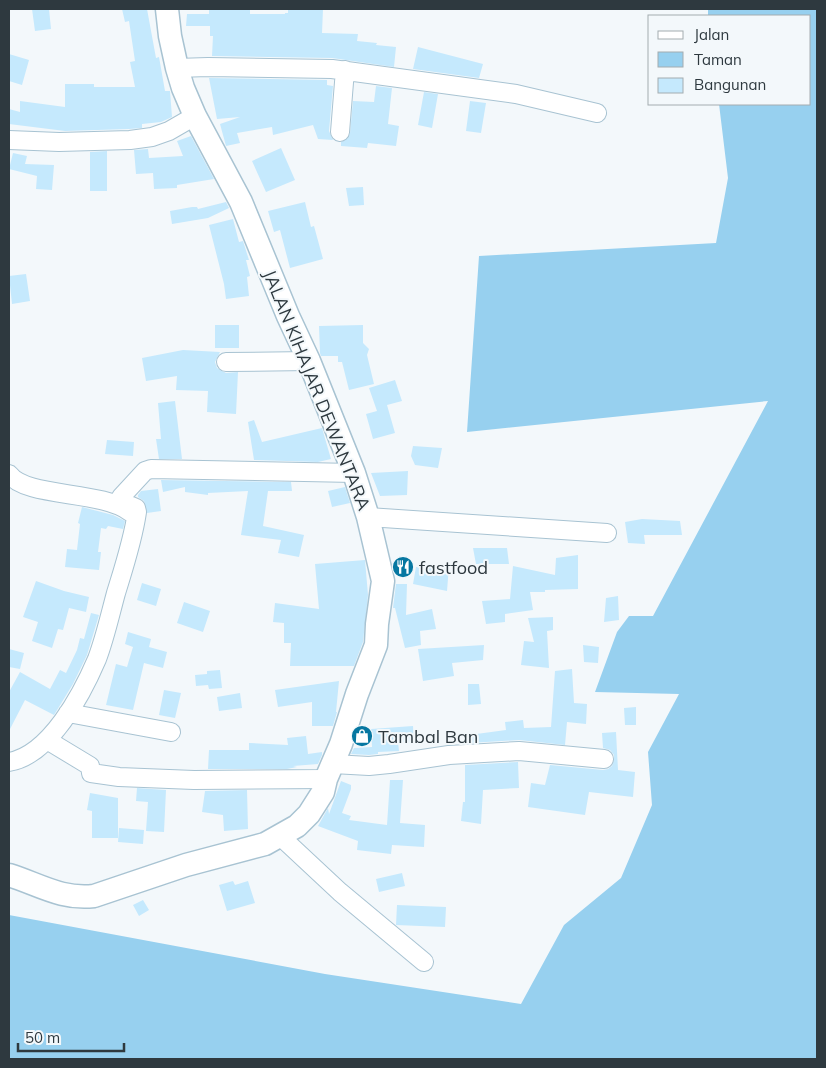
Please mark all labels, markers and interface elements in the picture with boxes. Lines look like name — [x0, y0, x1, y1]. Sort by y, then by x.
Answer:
legend — [648, 15, 811, 105]
text: Jalan — [694, 25, 729, 44]
text: Taman — [694, 50, 742, 69]
text: Bangunan — [694, 75, 766, 94]
street label: JALAN KIHAJAR DEWANTARA — [258, 266, 376, 514]
restaurant icon: fastfood — [391, 555, 415, 579]
place label: fastfood — [419, 556, 488, 579]
shop icon: Tambal Ban — [350, 724, 374, 748]
place label: Tambal Ban — [378, 725, 478, 748]
scale bar — [18, 1020, 124, 1052]
text: 50 m — [25, 1028, 60, 1047]

